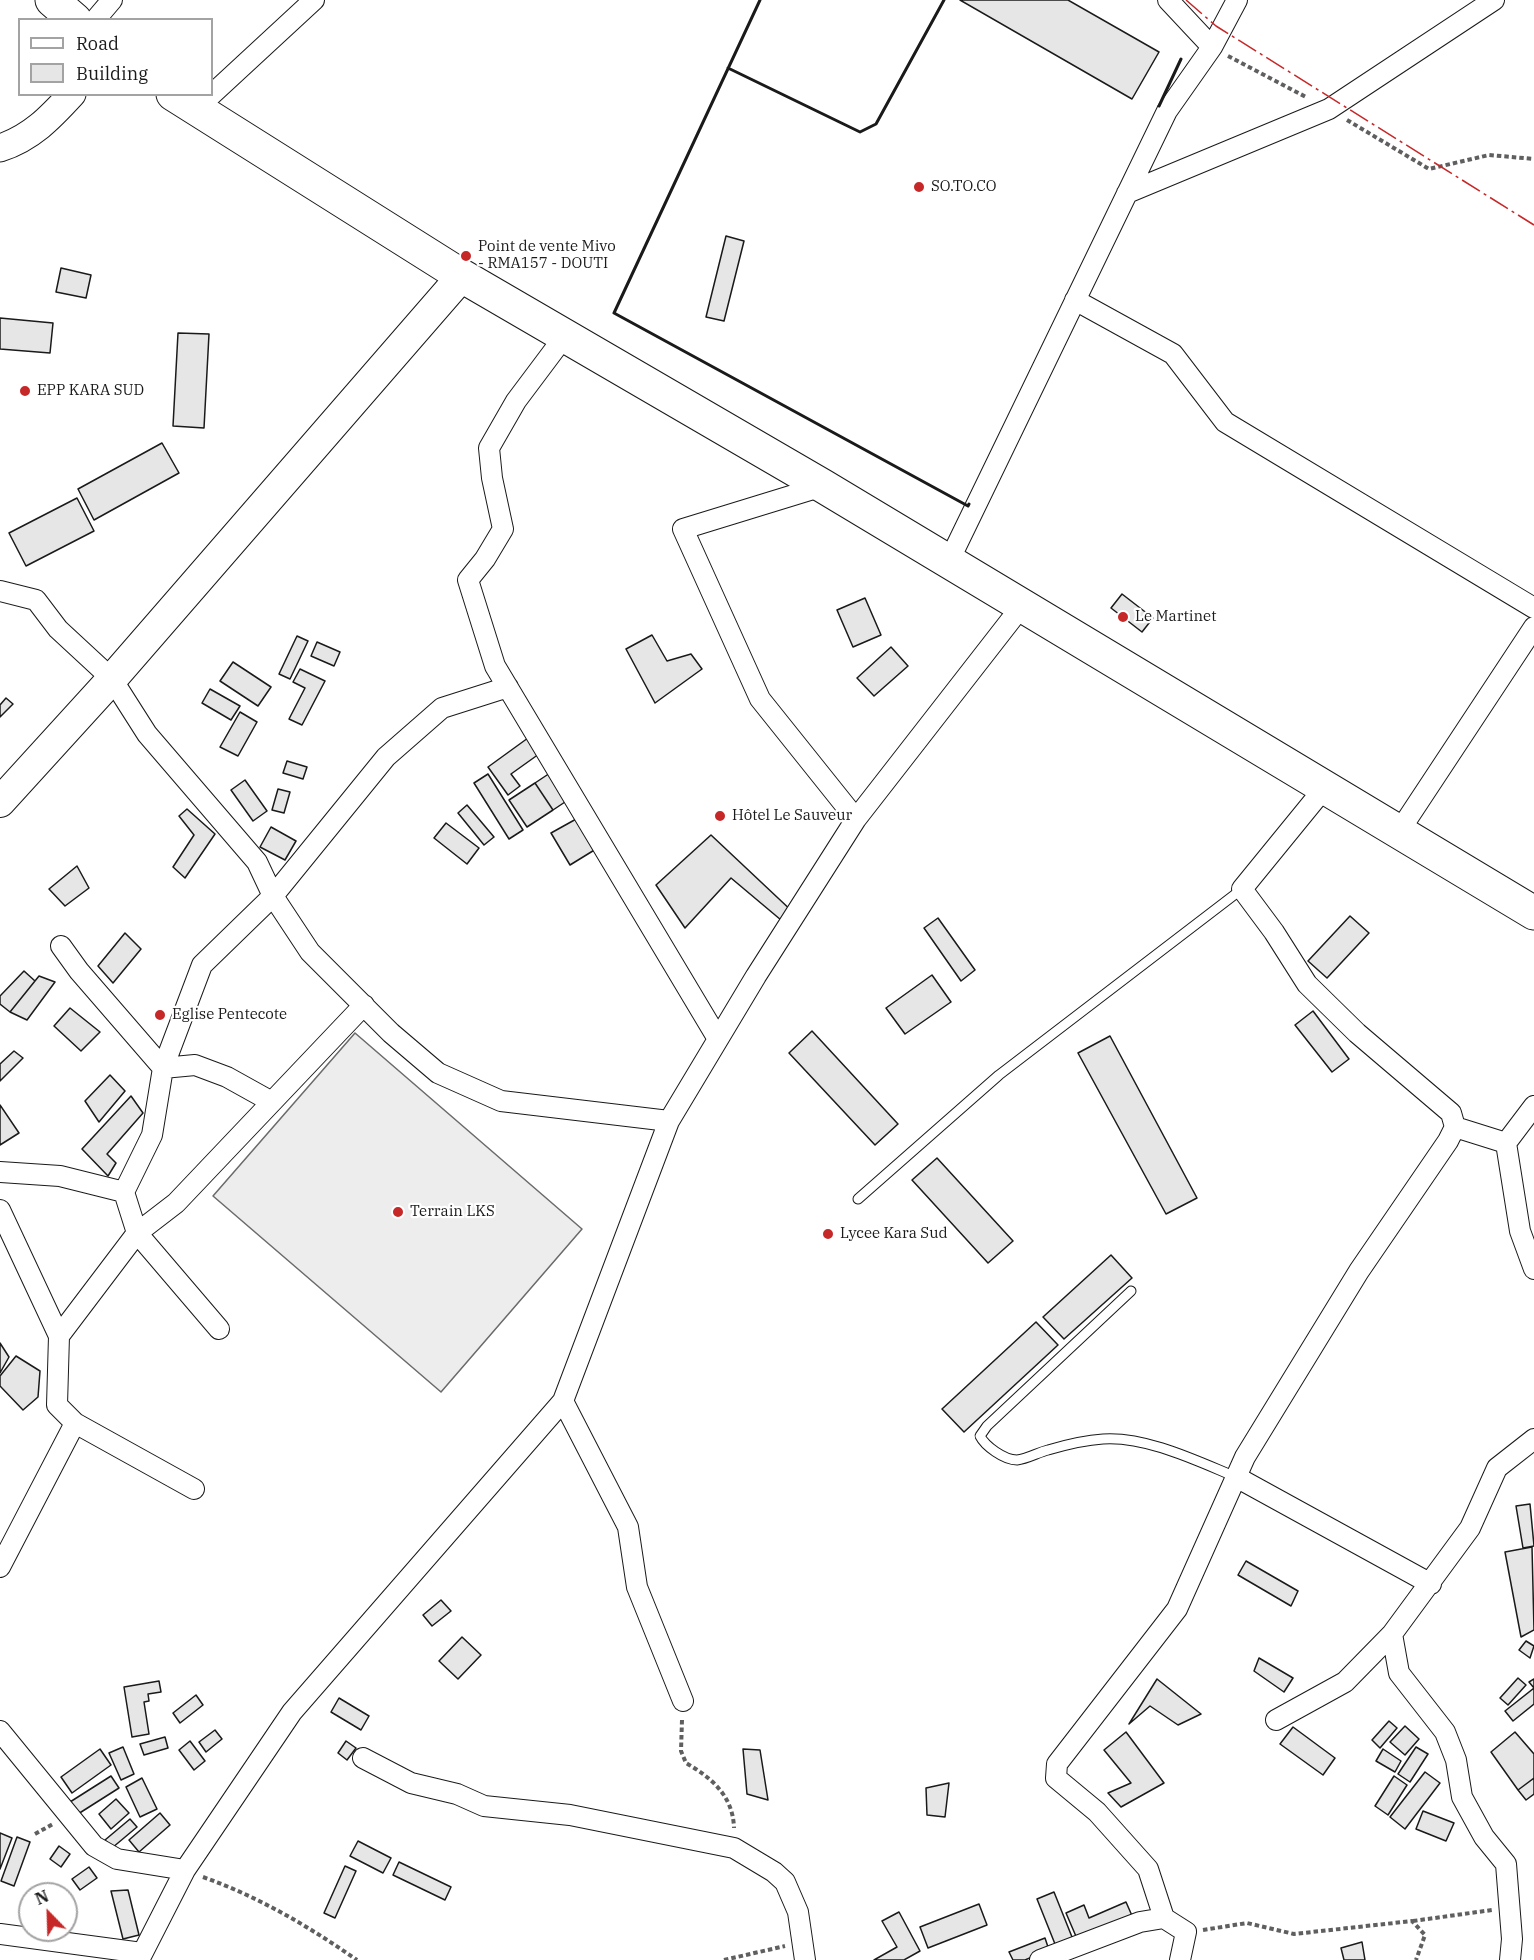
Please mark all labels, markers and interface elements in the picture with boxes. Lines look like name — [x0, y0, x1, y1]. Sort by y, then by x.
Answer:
legend — [18, 18, 213, 96]
text: Road — [76, 32, 119, 55]
text: Building — [76, 62, 148, 85]
place label: SO.TO.CO — [931, 178, 997, 196]
marker: SO.TO.CO — [912, 180, 926, 194]
place label: Point de vente Mivo - RMA157 - DOUTI — [478, 238, 616, 273]
marker: Point de vente Mivo - RMA157 - DOUTI — [459, 249, 473, 263]
place label: EPP KARA SUD — [37, 382, 144, 400]
marker: EPP KARA SUD — [18, 384, 32, 398]
place label: Le Martinet — [1135, 608, 1216, 626]
marker: Le Martinet — [1116, 610, 1130, 624]
place label: Hôtel Le Sauveur — [732, 807, 852, 825]
marker: Hôtel Le Sauveur — [713, 809, 727, 823]
place label: Eglise Pentecote — [172, 1006, 287, 1024]
marker: Eglise Pentecote — [153, 1008, 167, 1022]
place label: Terrain LKS — [410, 1203, 495, 1221]
marker: Terrain LKS — [391, 1205, 405, 1219]
place label: Lycee Kara Sud — [840, 1225, 948, 1243]
marker: Lycee Kara Sud — [821, 1227, 835, 1241]
north arrow — [18, 1882, 78, 1942]
text: N — [32, 1886, 51, 1909]

